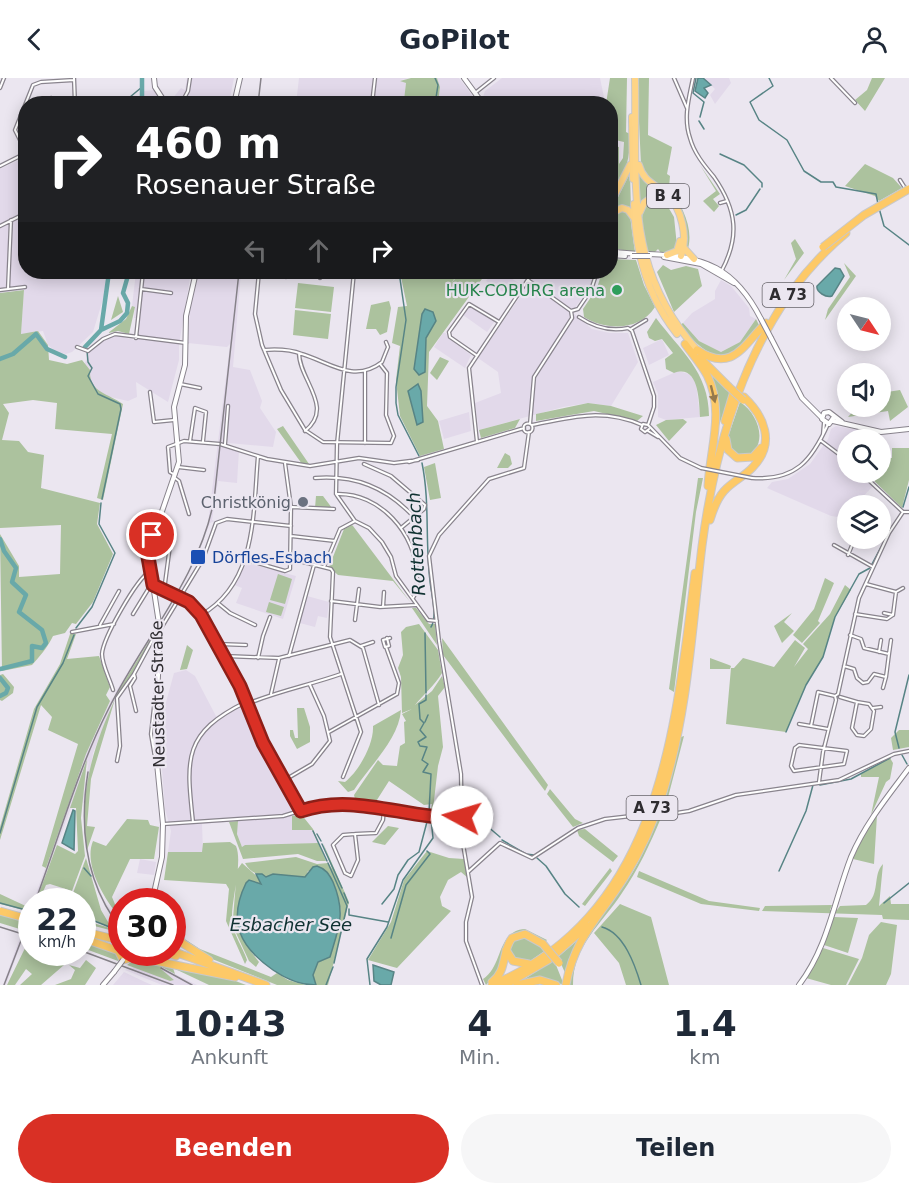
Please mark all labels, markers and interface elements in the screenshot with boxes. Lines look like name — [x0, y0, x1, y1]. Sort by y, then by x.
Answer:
icon: back — [18, 23, 51, 56]
icon: person — [858, 23, 891, 56]
text: GoPilot — [399, 24, 510, 55]
text: 460 m — [135, 119, 281, 168]
icon: right — [36, 120, 114, 198]
text: Rosenauer Straße — [135, 169, 376, 200]
road number: B 4 — [647, 184, 689, 208]
icon: left — [239, 234, 272, 267]
icon: ahead — [302, 234, 335, 267]
icon: right — [365, 234, 398, 267]
place label: HUK-COBURG arena — [446, 281, 605, 300]
marker: HUK-COBURG arena — [610, 283, 624, 297]
road number: A 73 — [762, 283, 814, 307]
north arrow — [837, 297, 891, 351]
map controls — [837, 297, 891, 549]
button: sound — [837, 363, 891, 417]
one-way arrow — [709, 385, 719, 404]
button: search — [837, 429, 891, 483]
water label: Rottenbach — [403, 492, 429, 596]
place label: Christkönig — [201, 493, 291, 512]
marker: Christkönig — [296, 495, 310, 509]
button: layers — [837, 495, 891, 549]
pin — [126, 509, 177, 560]
icon: arrive — [135, 518, 168, 551]
marker: Dörfles-Esbach — [189, 548, 207, 566]
place label: Dörfles-Esbach — [212, 548, 332, 567]
street label: Neustadter Straße — [147, 620, 169, 768]
position arrow — [430, 785, 494, 849]
road number: A 73 — [626, 796, 678, 820]
speed limit sign: 30 — [108, 888, 186, 966]
text: 22 — [36, 902, 78, 937]
water label: Esbacher See — [230, 914, 352, 935]
text: km/h — [38, 933, 76, 951]
text: 10:43 — [172, 1003, 287, 1044]
text: 4 — [467, 1003, 492, 1044]
text: 1.4 — [673, 1003, 737, 1044]
text: Ankunft — [191, 1045, 268, 1069]
text: Min. — [459, 1045, 501, 1069]
text: km — [689, 1045, 720, 1069]
button: Beenden — [18, 1114, 449, 1183]
button: Teilen — [461, 1114, 891, 1183]

